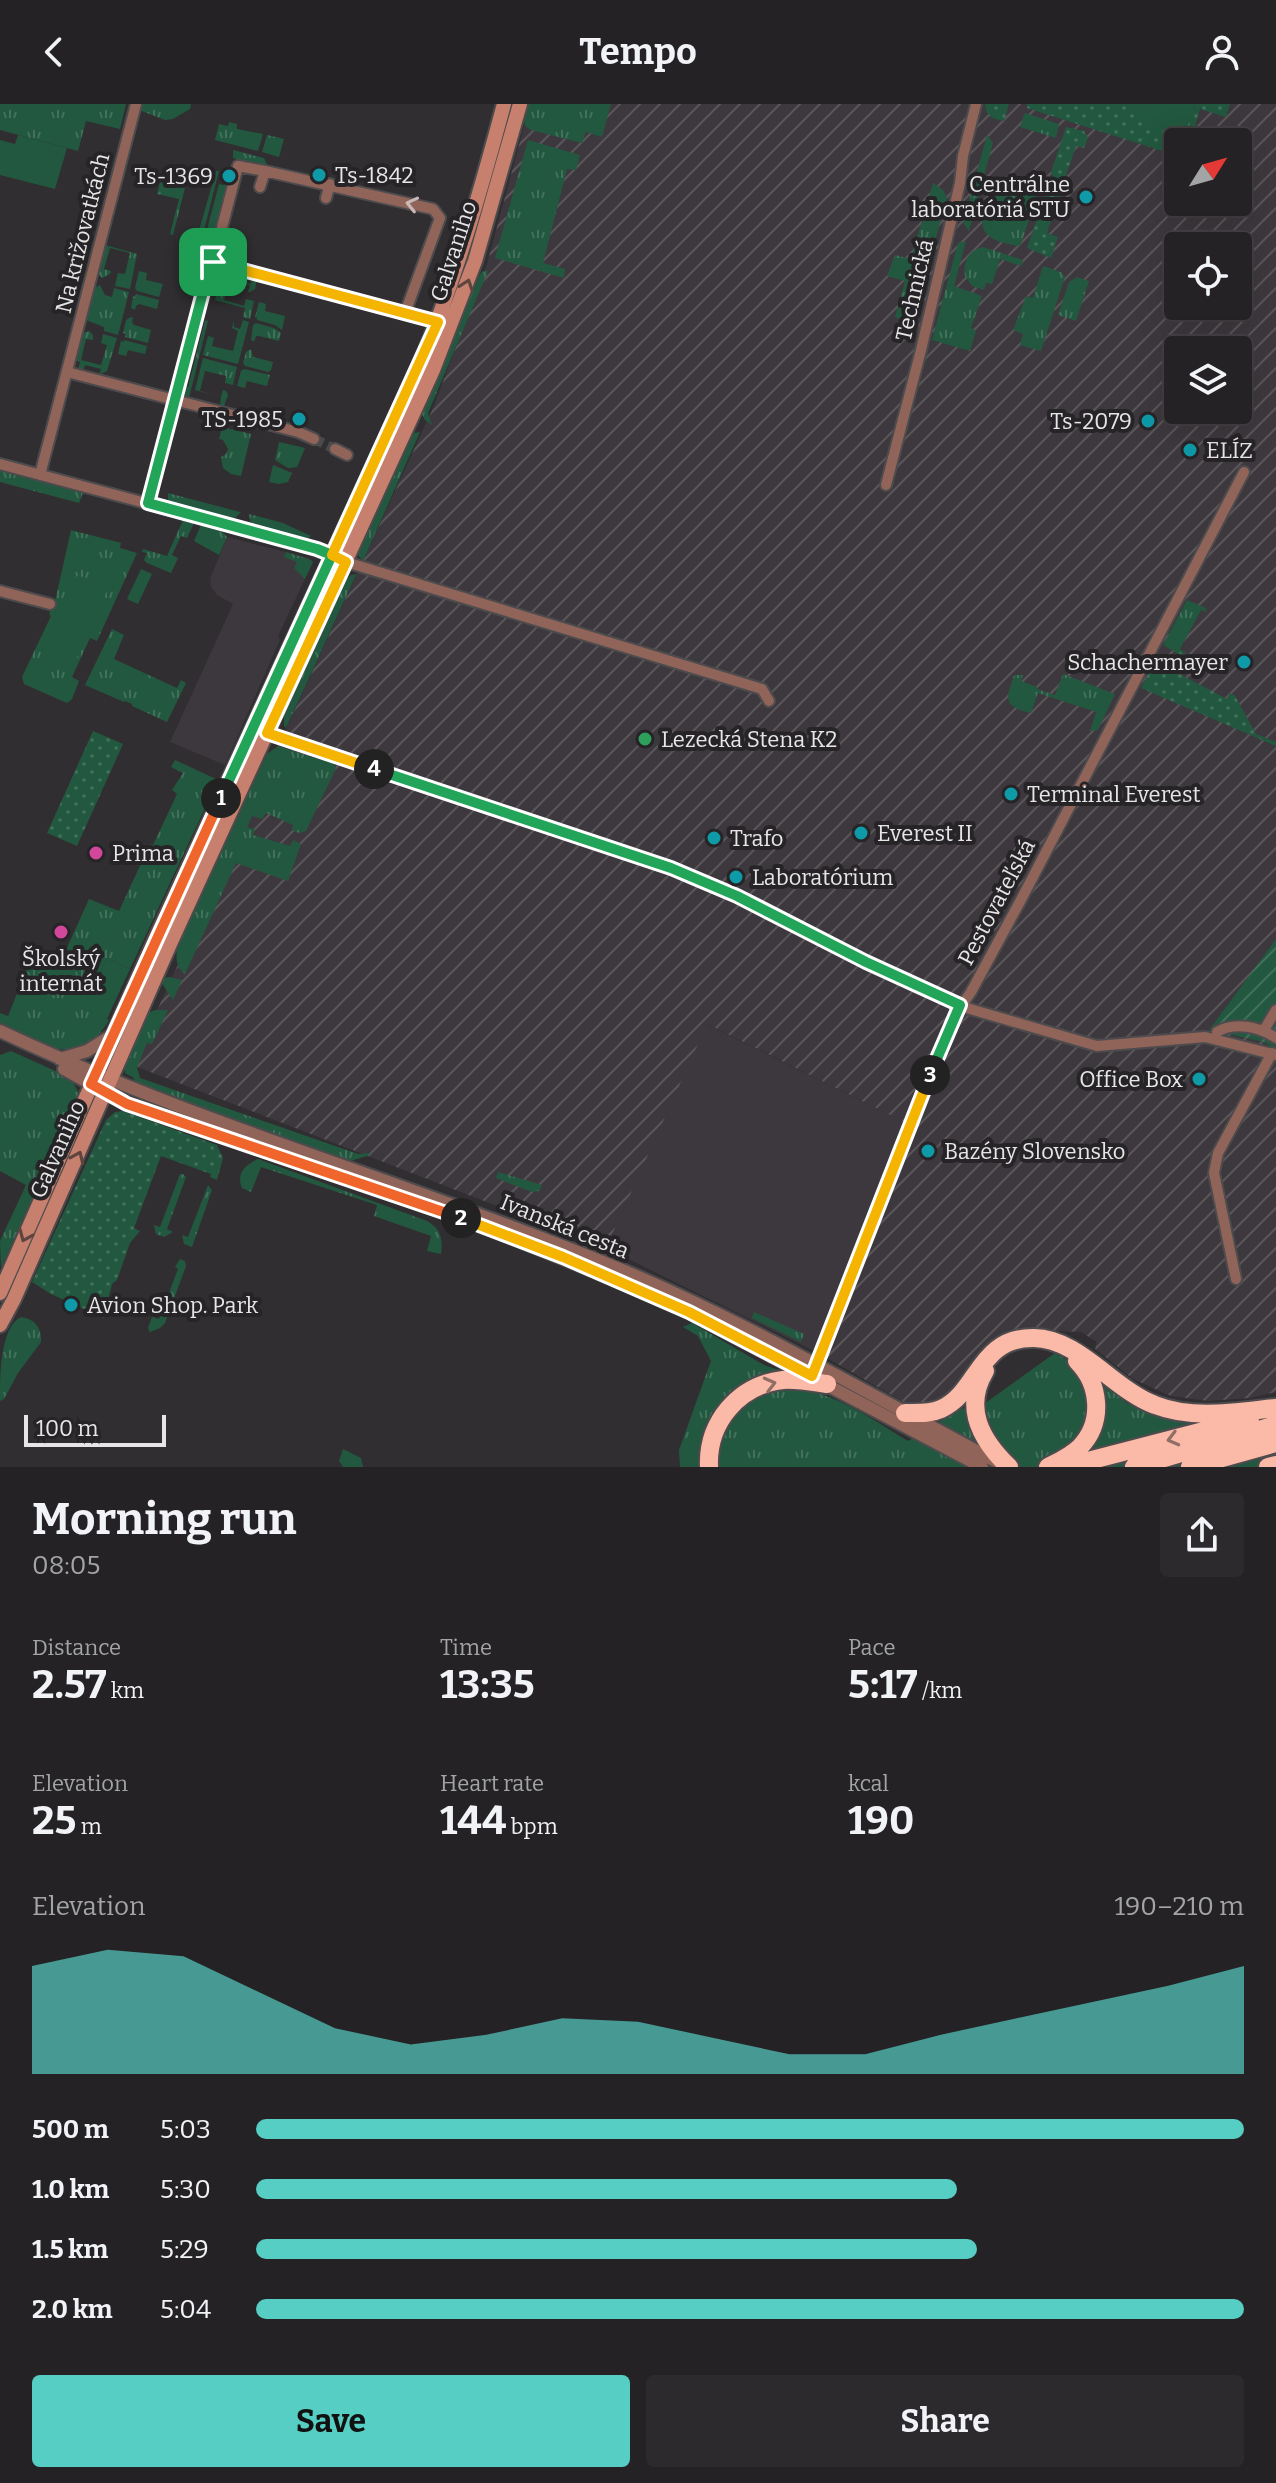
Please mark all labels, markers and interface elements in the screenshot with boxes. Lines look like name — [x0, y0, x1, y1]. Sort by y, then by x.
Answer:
icon: back — [32, 30, 76, 74]
text: Tempo — [579, 30, 697, 74]
icon: person — [1200, 30, 1244, 74]
north arrow — [1164, 128, 1252, 216]
map controls — [1164, 128, 1252, 424]
street label: Na križovatkách — [50, 150, 115, 316]
place label: Ts-1842 — [335, 162, 414, 189]
place label: Ts-1369 — [134, 163, 213, 190]
marker: Ts-1842 — [310, 166, 328, 184]
marker: Ts-1369 — [220, 167, 238, 185]
place label: Centrálne laboratóriá STU — [911, 171, 1070, 223]
marker: Centrálne laboratóriá STU — [1077, 188, 1095, 206]
one-way arrow — [406, 197, 419, 214]
street label: Galvaniho — [425, 198, 482, 305]
pin — [179, 228, 247, 296]
button: locate — [1164, 232, 1252, 320]
street label: Technická — [890, 237, 939, 344]
icon: arrive — [191, 240, 235, 284]
one-way arrow — [457, 279, 473, 293]
button: layers — [1164, 336, 1252, 424]
place label: TS-1985 — [202, 406, 283, 433]
place label: Ts-2079 — [1050, 408, 1132, 435]
marker: TS-1985 — [290, 410, 308, 428]
marker: Ts-2079 — [1139, 412, 1157, 430]
place label: ELÍZ — [1206, 437, 1253, 464]
marker: ELÍZ — [1181, 441, 1199, 459]
place label: Schachermayer — [1067, 649, 1228, 676]
marker: Schachermayer — [1235, 653, 1253, 671]
place label: Lezecká Stena K2 — [661, 726, 837, 753]
marker: Lezecká Stena K2 — [636, 730, 654, 748]
pin: 4 — [354, 749, 394, 789]
text: 4 — [367, 755, 381, 782]
pin: 1 — [201, 778, 241, 818]
place label: Terminal Everest — [1027, 781, 1200, 808]
text: 1 — [216, 784, 226, 811]
marker: Terminal Everest — [1002, 785, 1020, 803]
place label: Everest II — [877, 820, 973, 847]
marker: Everest II — [852, 824, 870, 842]
place label: Trafo — [730, 825, 784, 852]
marker: Trafo — [705, 829, 723, 847]
street label: Pestovateľská — [952, 835, 1041, 970]
place label: Prima — [112, 840, 174, 867]
marker: Prima — [87, 844, 105, 862]
place label: Laboratórium — [752, 864, 893, 891]
marker: Laboratórium — [727, 868, 745, 886]
marker: Školský internát — [52, 923, 70, 941]
place label: Školský internát — [19, 945, 103, 997]
pin: 3 — [910, 1055, 950, 1095]
text: 3 — [924, 1061, 936, 1088]
place label: Office Box — [1079, 1066, 1183, 1093]
marker: Office Box — [1190, 1070, 1208, 1088]
street label: Galvaniho — [24, 1096, 91, 1202]
place label: Bazény Slovensko — [944, 1138, 1125, 1165]
marker: Bazény Slovensko — [919, 1142, 937, 1160]
one-way arrow — [68, 1150, 84, 1165]
street label: Ivanská cesta — [497, 1188, 633, 1265]
pin: 2 — [441, 1198, 481, 1238]
text: 2 — [455, 1204, 467, 1231]
one-way arrow — [18, 1228, 34, 1242]
place label: Avion Shop. Park — [87, 1292, 259, 1319]
marker: Avion Shop. Park — [62, 1296, 80, 1314]
one-way arrow — [763, 1376, 777, 1393]
scale bar — [24, 1411, 166, 1447]
text: 100 m — [36, 1415, 99, 1442]
one-way arrow — [1167, 1429, 1181, 1446]
text: Morning run — [32, 1493, 296, 1546]
button: share — [1160, 1493, 1244, 1577]
text: 08:05 — [32, 1550, 100, 1581]
text: Distance — [32, 1634, 121, 1661]
text: Time — [440, 1634, 492, 1661]
text: Pace — [848, 1634, 896, 1661]
text: 2.57 — [32, 1661, 106, 1709]
text: 13:35 — [440, 1661, 535, 1709]
text: 5:17 — [848, 1661, 918, 1709]
text: km — [106, 1677, 144, 1704]
text: /km — [918, 1677, 962, 1704]
text: Elevation — [32, 1770, 128, 1797]
text: Heart rate — [440, 1770, 544, 1797]
text: kcal — [848, 1770, 889, 1797]
text: 25 — [32, 1797, 76, 1845]
text: 144 — [440, 1797, 506, 1845]
text: 190 — [848, 1797, 914, 1845]
text: m — [76, 1813, 102, 1840]
text: bpm — [506, 1813, 558, 1840]
text: Elevation — [32, 1891, 145, 1922]
text: 190–210 m — [1115, 1891, 1244, 1922]
text: 500 m — [32, 2114, 109, 2145]
text: 5:03 — [160, 2114, 211, 2145]
text: 1.0 km — [32, 2174, 109, 2205]
text: 5:30 — [160, 2174, 211, 2205]
text: 1.5 km — [32, 2234, 108, 2265]
text: 5:29 — [160, 2234, 209, 2265]
text: 2.0 km — [32, 2294, 113, 2325]
text: 5:04 — [160, 2294, 211, 2325]
button: Save — [32, 2375, 630, 2467]
button: Share — [646, 2375, 1244, 2467]

